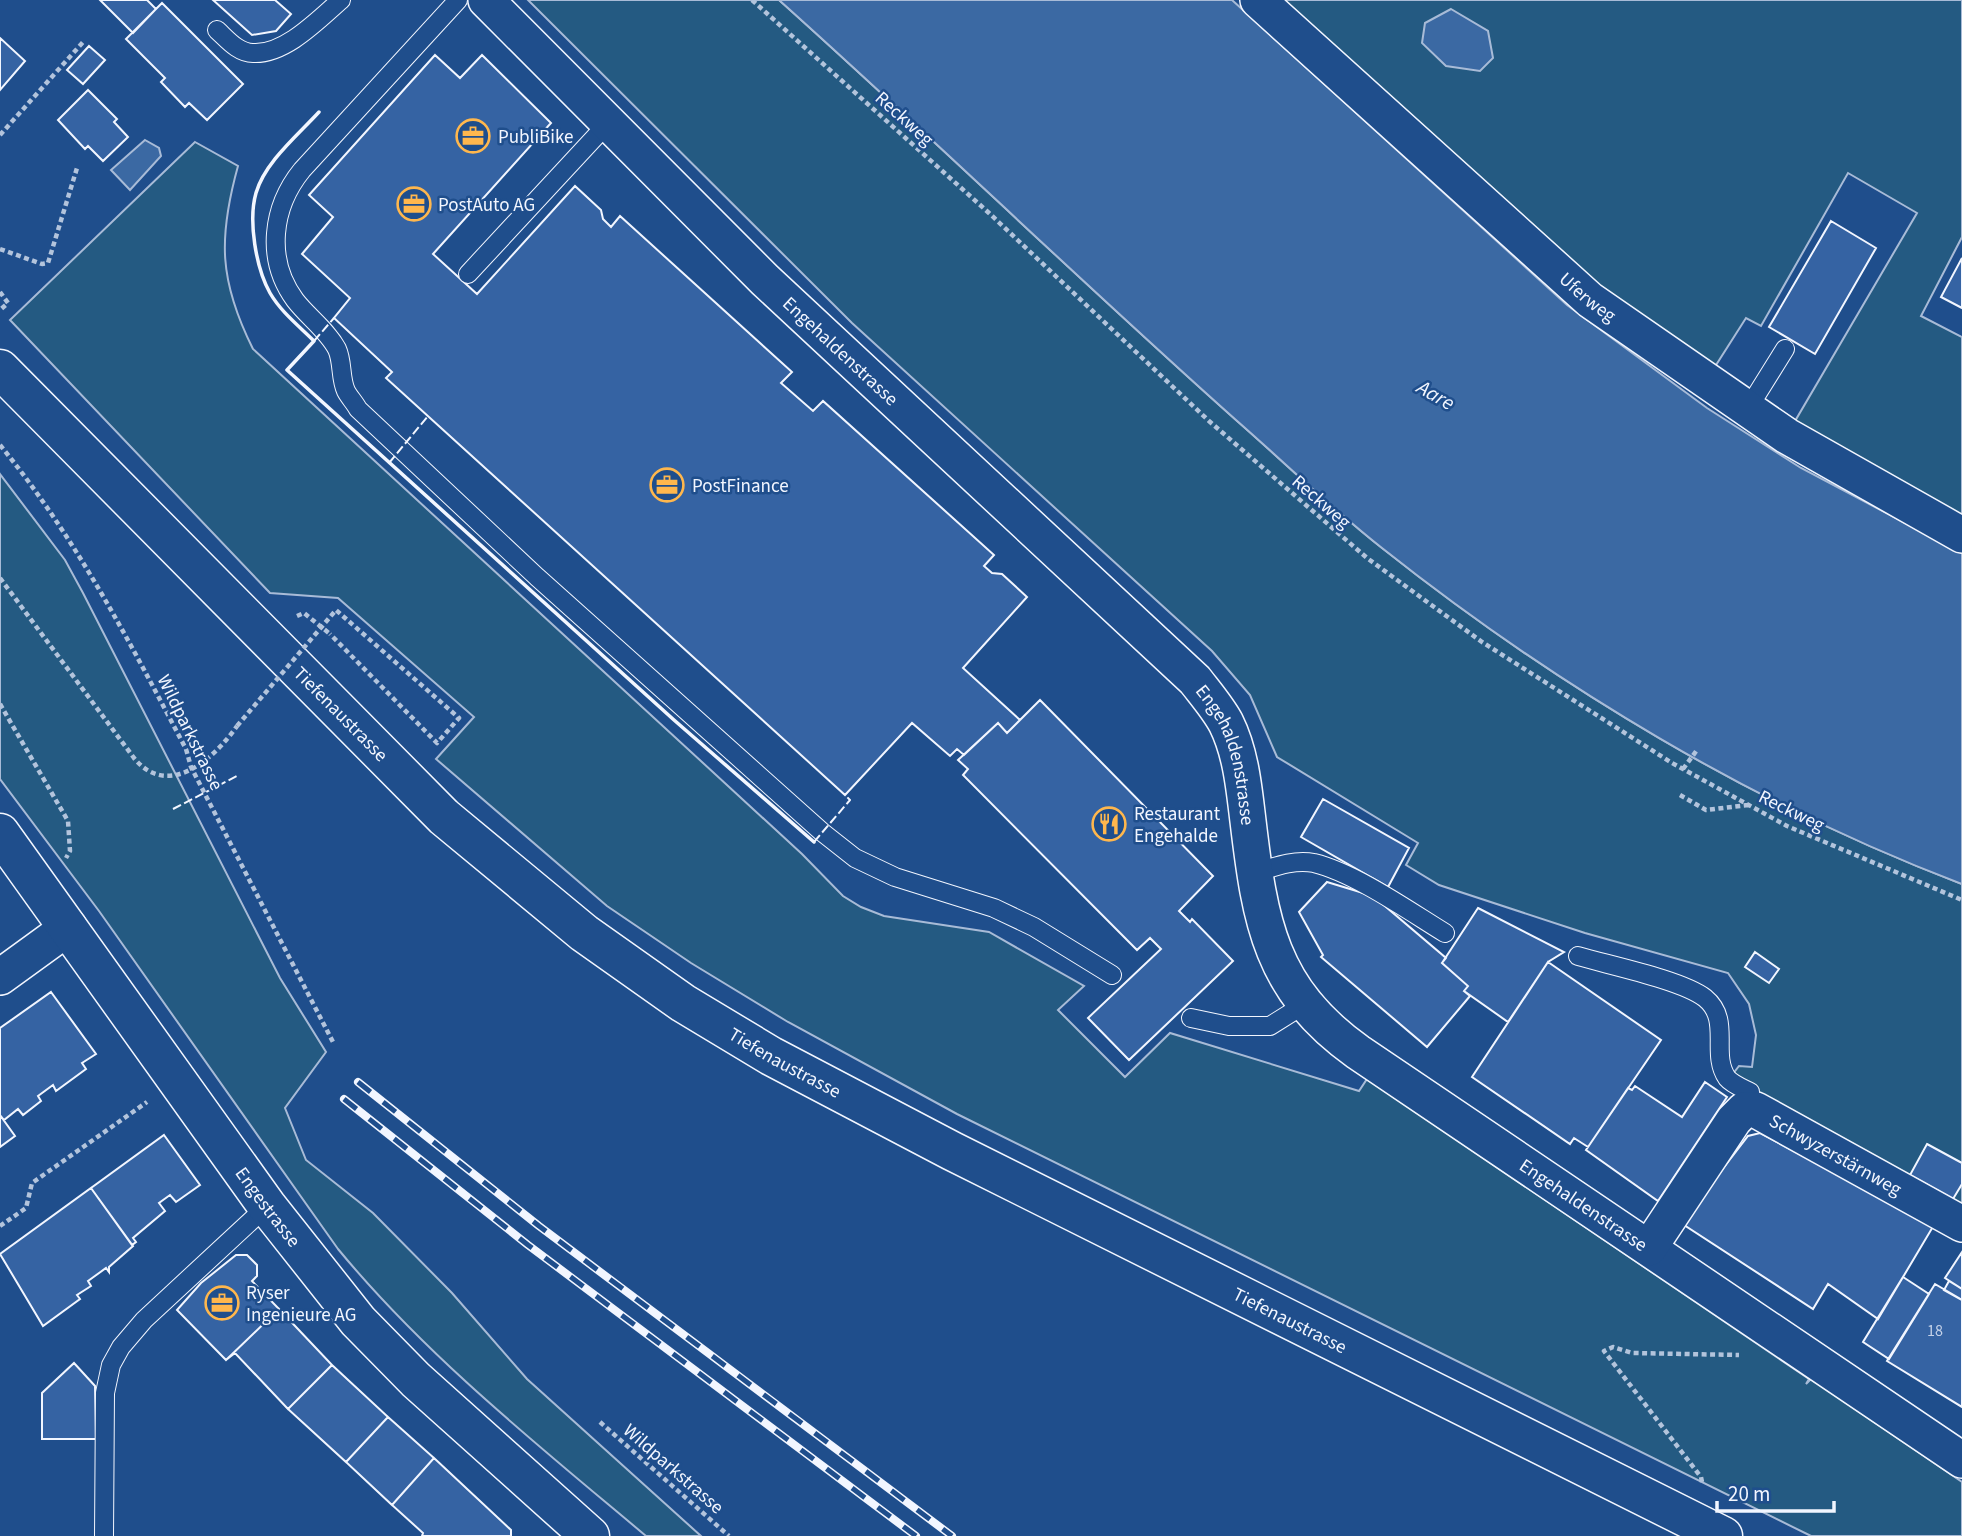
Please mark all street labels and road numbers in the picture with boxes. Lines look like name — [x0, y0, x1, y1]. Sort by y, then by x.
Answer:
street label: Reckweg — [869, 85, 940, 153]
street label: Uferweg — [1553, 267, 1622, 329]
street label: Engehaldenstrasse — [776, 291, 904, 413]
street label: Reckweg — [1286, 469, 1357, 536]
street label: Tiefenaustrasse — [287, 661, 394, 768]
street label: Wildparkstrasse — [150, 670, 229, 795]
street label: Engehaldenstrasse — [1188, 679, 1260, 827]
street label: Reckweg — [1754, 784, 1829, 839]
street label: Tiefenaustrasse — [723, 1022, 845, 1105]
street label: Schwyzerstärnweg — [1764, 1108, 1907, 1203]
street label: Engehaldenstrasse — [1513, 1153, 1652, 1259]
street label: Engestrasse — [228, 1162, 306, 1253]
street label: Tiefenaustrasse — [1228, 1281, 1351, 1361]
street label: Wildparkstrasse — [617, 1418, 729, 1521]

